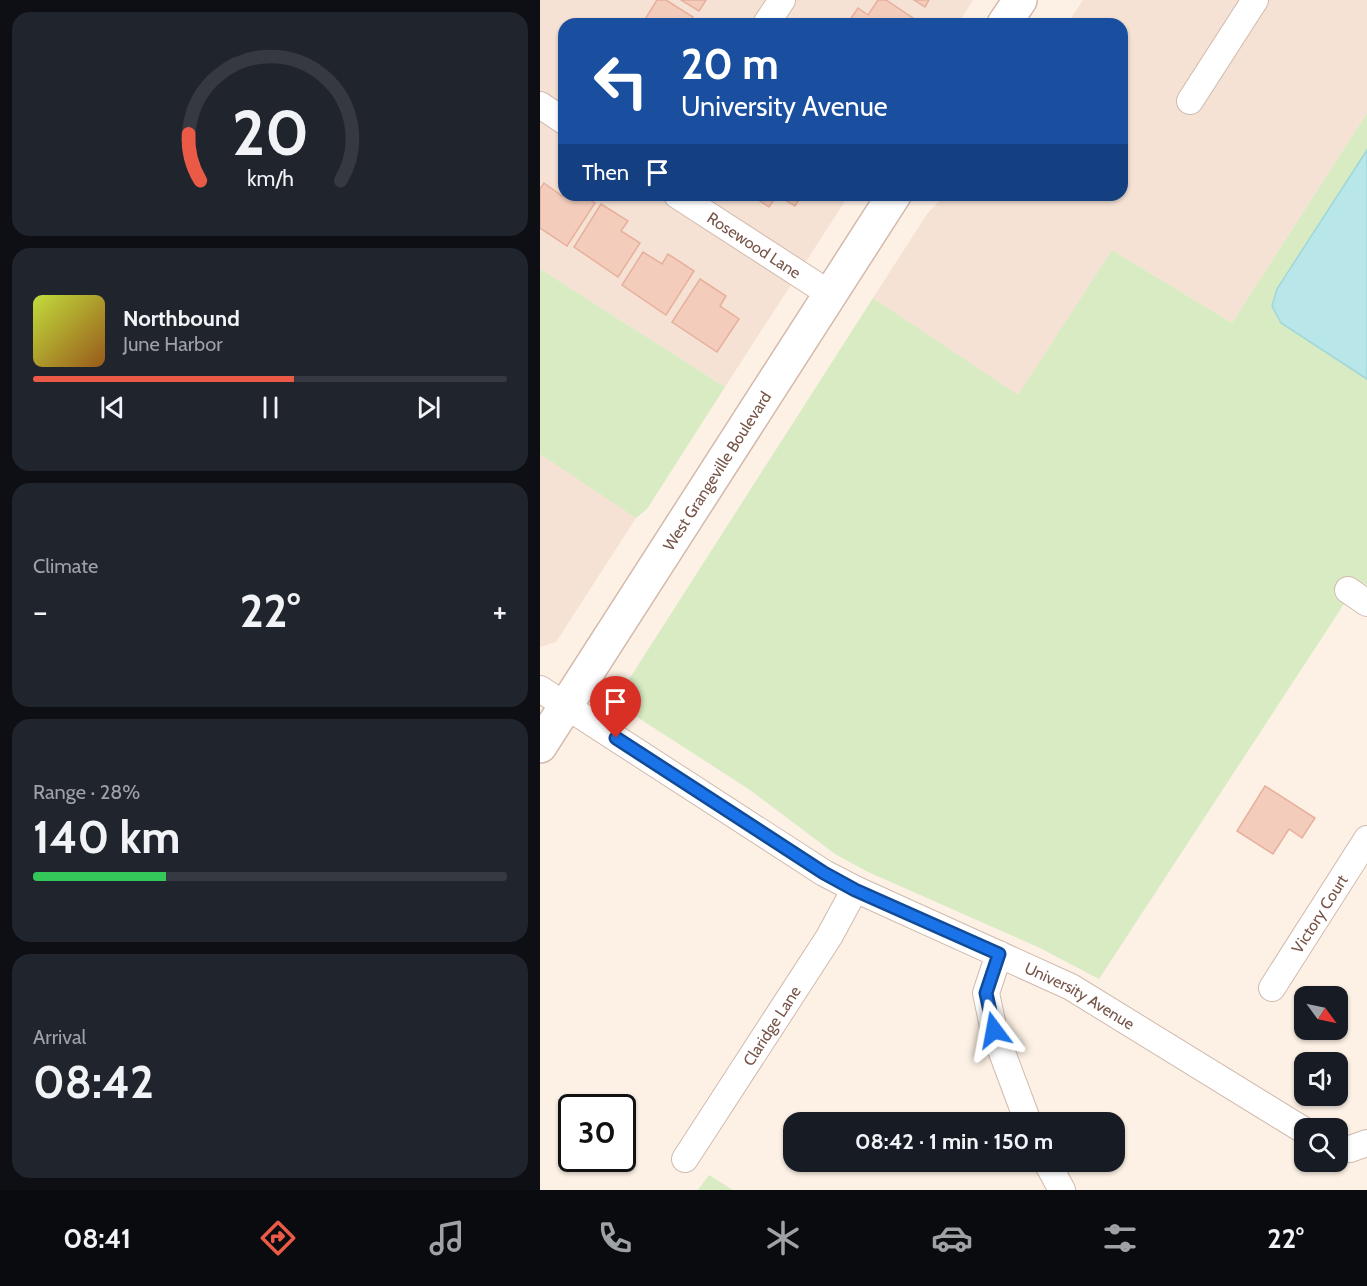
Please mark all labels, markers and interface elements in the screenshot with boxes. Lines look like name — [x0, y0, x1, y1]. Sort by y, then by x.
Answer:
text: 20 m — [681, 38, 779, 90]
icon: left — [582, 42, 660, 120]
text: University Avenue — [681, 90, 888, 123]
text: 20 — [231, 95, 309, 171]
icon: arrive — [641, 156, 674, 189]
text: Then — [582, 159, 629, 186]
text: km/h — [247, 165, 293, 191]
street label: Rosewood Lane — [704, 208, 804, 283]
text: Northbound — [123, 305, 240, 332]
text: June Harbor — [123, 332, 223, 356]
street label: West Grangeville Boulevard — [659, 388, 775, 554]
icon: previous — [96, 391, 129, 424]
icon: pause — [254, 391, 287, 424]
icon: next — [412, 391, 445, 424]
text: Climate — [33, 554, 98, 578]
text: 22° — [240, 584, 300, 638]
text: − — [33, 591, 48, 631]
text: + — [492, 591, 507, 631]
pin — [590, 676, 641, 738]
icon: arrive — [599, 685, 632, 718]
text: Range · 28% — [33, 780, 140, 804]
text: 140 km — [33, 810, 180, 864]
street label: Victory Court — [1288, 871, 1352, 957]
street label: University Avenue — [1022, 958, 1138, 1034]
street label: Claridge Lane — [739, 982, 805, 1069]
north arrow — [1294, 986, 1348, 1040]
map controls — [1294, 986, 1348, 1172]
position arrow — [962, 998, 1026, 1062]
text: Arrival — [33, 1025, 86, 1049]
button: sound — [1294, 1052, 1348, 1106]
text: 08:42 — [33, 1055, 154, 1109]
speed limit sign: 30 — [558, 1094, 636, 1172]
button: search — [1294, 1118, 1348, 1172]
text: 08:42 · 1 min · 150 m — [855, 1128, 1053, 1155]
icon: directions — [257, 1217, 299, 1259]
icon: music — [426, 1217, 468, 1259]
icon: phone — [594, 1217, 636, 1259]
icon: climate — [762, 1217, 804, 1259]
icon: car — [931, 1217, 973, 1259]
icon: filters — [1099, 1217, 1141, 1259]
text: 08:41 — [63, 1222, 131, 1255]
text: 22° — [1267, 1222, 1304, 1255]

